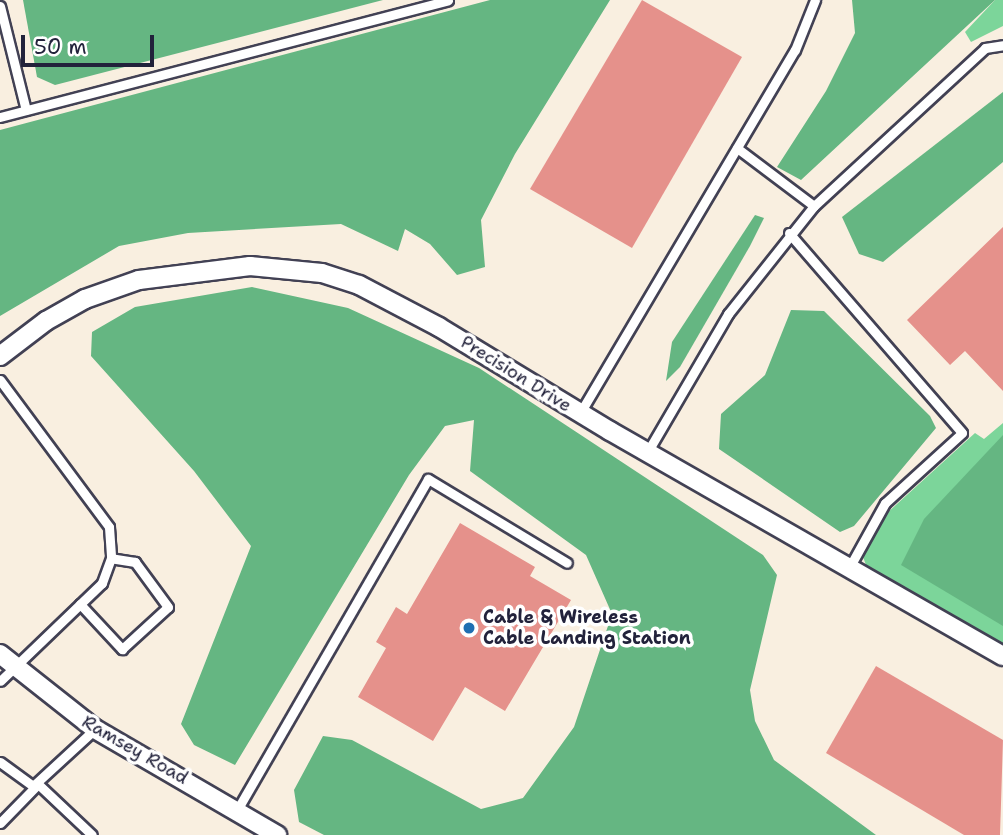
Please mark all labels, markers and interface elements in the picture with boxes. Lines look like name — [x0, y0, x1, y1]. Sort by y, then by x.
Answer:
scale bar — [24, 21, 158, 65]
text: 50 m — [34, 33, 87, 61]
street label: Precision Drive — [457, 331, 575, 417]
place label: Cable & Wireless Cable Landing Station — [483, 607, 691, 650]
marker: Cable & Wireless Cable Landing Station — [461, 620, 477, 636]
street label: Ramsey Road — [78, 711, 192, 789]

